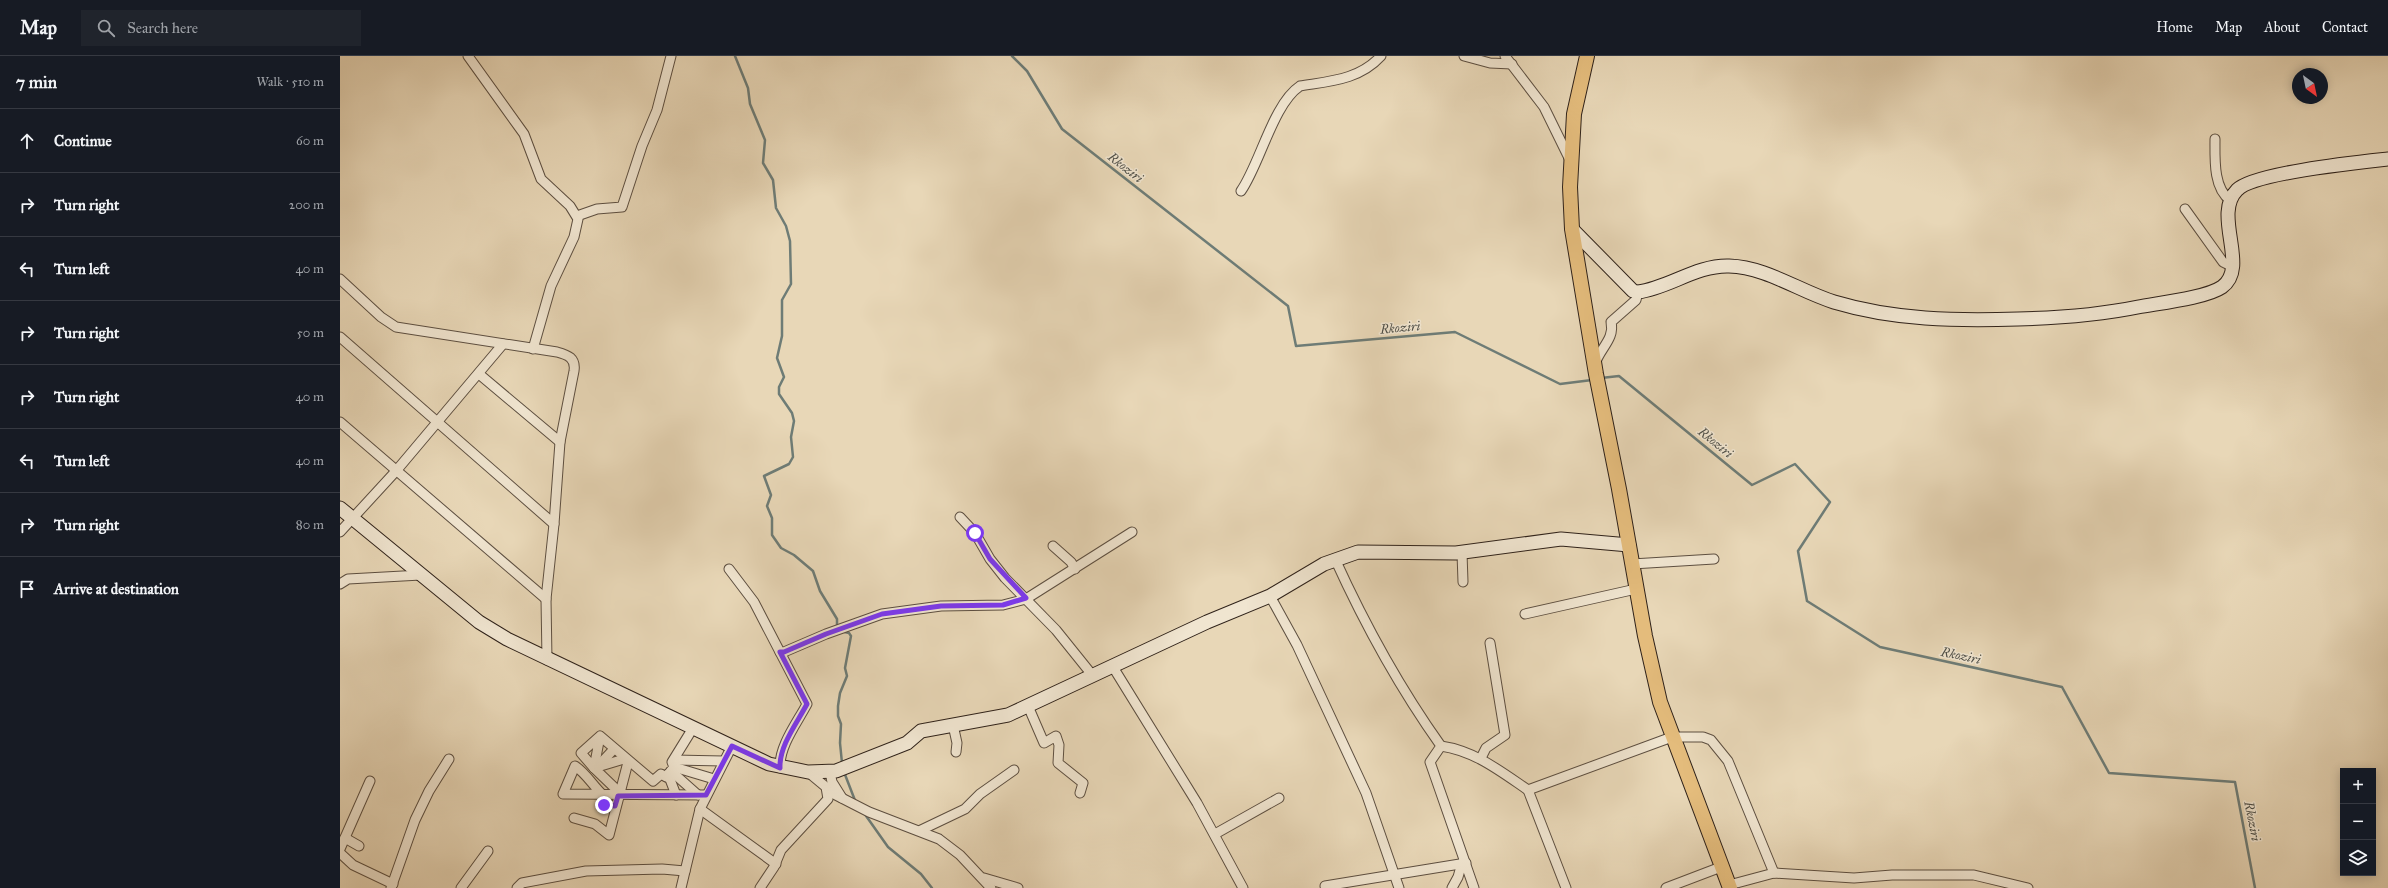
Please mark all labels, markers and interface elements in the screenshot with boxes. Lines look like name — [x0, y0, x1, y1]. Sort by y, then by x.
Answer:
search box — [81, 10, 361, 46]
text: Map — [20, 16, 57, 39]
icon: search — [95, 17, 117, 39]
text: Search here — [127, 19, 198, 37]
text: Home — [2156, 19, 2193, 36]
text: Map — [2215, 19, 2242, 36]
text: About — [2264, 19, 2300, 36]
text: Contact — [2322, 19, 2368, 36]
north arrow — [2292, 68, 2328, 104]
text: 7 min — [16, 72, 57, 93]
text: Walk · 510 m — [256, 74, 324, 90]
icon: ahead — [16, 130, 38, 152]
text: Continue — [54, 132, 112, 150]
text: 60 m — [296, 133, 324, 149]
water label: Rkoziri — [1104, 148, 1146, 187]
icon: right — [16, 194, 38, 216]
text: Turn right — [54, 196, 119, 214]
text: 200 m — [289, 197, 324, 213]
icon: left — [16, 258, 38, 280]
text: Turn left — [54, 260, 110, 278]
text: 40 m — [295, 261, 324, 277]
water label: Rkoziri — [1378, 318, 1421, 338]
icon: right — [16, 322, 38, 344]
text: Turn right — [54, 324, 119, 342]
text: 50 m — [297, 325, 324, 341]
icon: right — [16, 386, 38, 408]
text: Turn right — [54, 388, 119, 406]
text: 40 m — [295, 389, 324, 405]
water label: Rkoziri — [1694, 423, 1736, 462]
icon: left — [16, 450, 38, 472]
text: Turn left — [54, 452, 110, 470]
text: 40 m — [295, 453, 324, 469]
icon: right — [16, 514, 38, 536]
text: Turn right — [54, 516, 119, 534]
text: 80 m — [296, 517, 324, 533]
route start — [966, 524, 984, 542]
icon: arrive — [16, 578, 38, 600]
text: Arrive at destination — [54, 580, 179, 598]
water label: Rkoziri — [1938, 644, 1982, 668]
map controls — [2340, 768, 2376, 876]
button: + — [2340, 768, 2376, 804]
route end — [595, 796, 613, 814]
water label: Rkoziri — [2240, 799, 2264, 843]
button: − — [2340, 804, 2376, 840]
button: layers — [2340, 840, 2376, 876]

